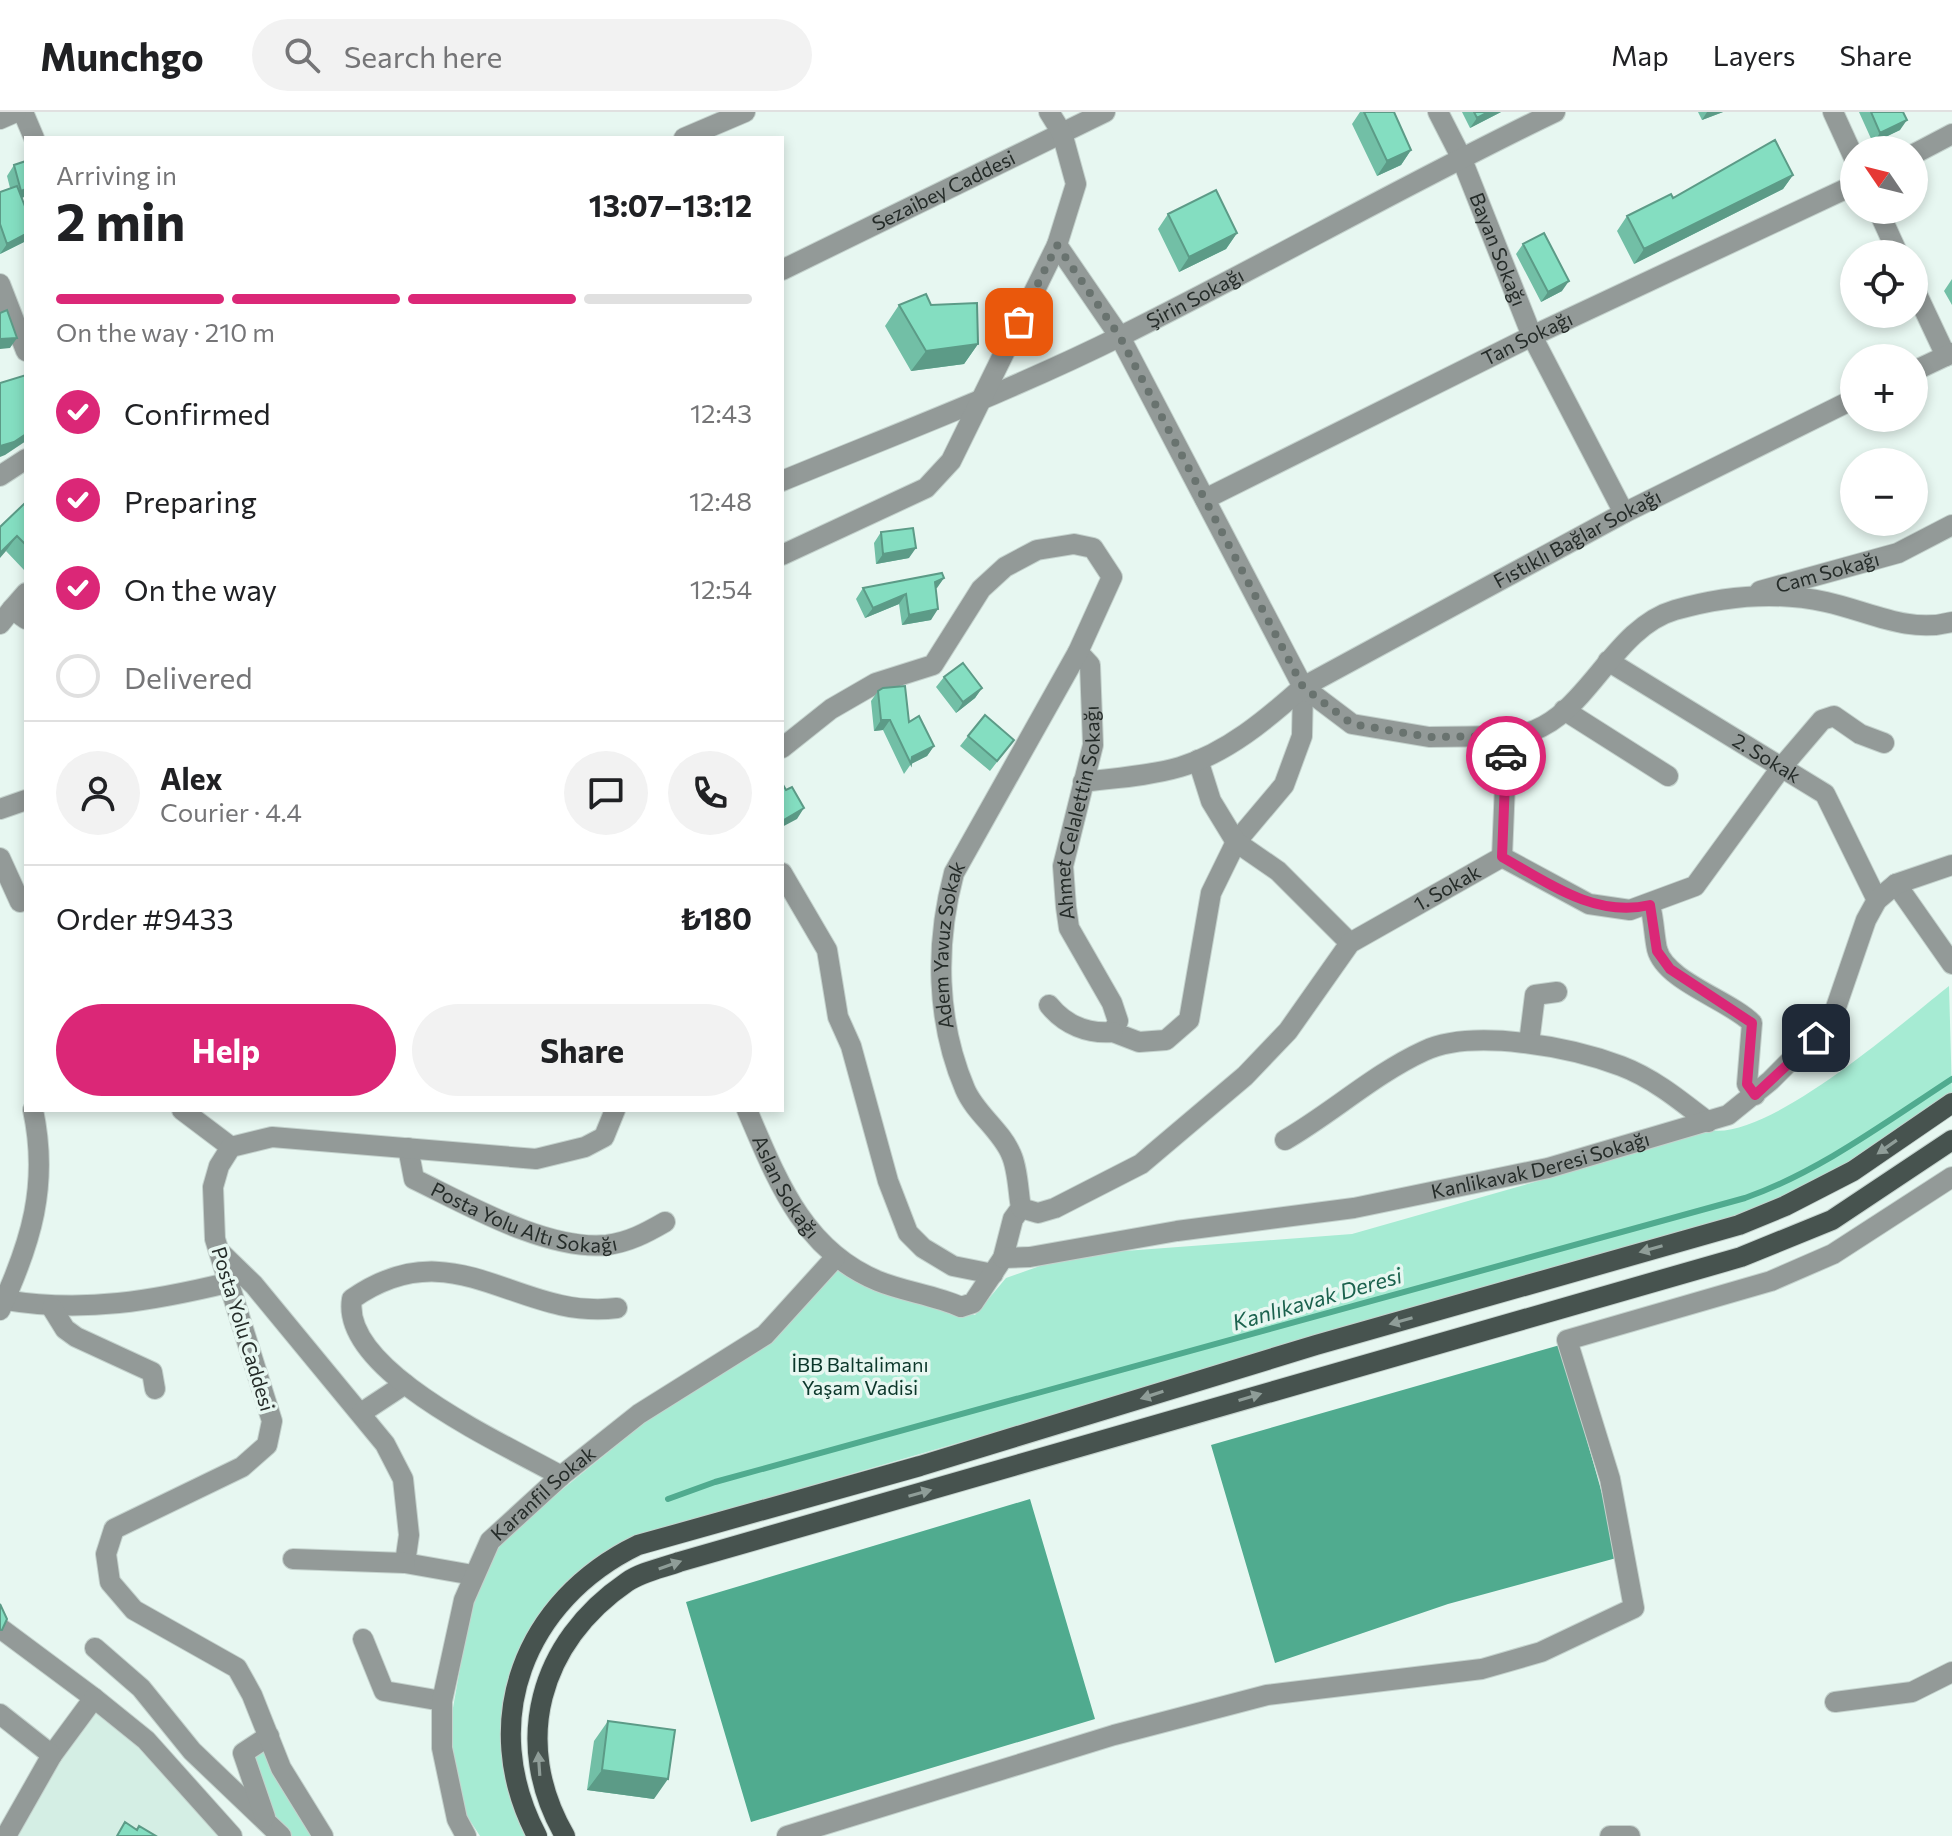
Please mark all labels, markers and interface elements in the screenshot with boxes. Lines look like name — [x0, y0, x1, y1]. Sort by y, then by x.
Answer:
search box — [252, 19, 812, 91]
text: Munchgo — [40, 32, 204, 79]
icon: search — [280, 33, 324, 77]
text: Search here — [344, 37, 502, 74]
text: Map — [1611, 38, 1669, 72]
text: Layers — [1713, 38, 1795, 72]
text: Share — [1839, 38, 1912, 72]
north arrow — [1840, 136, 1928, 224]
map controls — [1840, 136, 1928, 536]
street label: Sezaibey Caddesi — [868, 145, 1019, 235]
text: Arriving in — [56, 159, 177, 190]
text: 13:07–13:12 — [589, 186, 752, 223]
text: 2 min — [56, 188, 185, 252]
street label: Bayan Sokağı — [1465, 189, 1532, 309]
button: locate — [1840, 240, 1928, 328]
street label: Şirin Sokağı — [1142, 262, 1247, 332]
pin — [985, 288, 1053, 356]
icon: bag — [997, 300, 1041, 344]
street label: Tan Sokağı — [1478, 306, 1576, 370]
text: On the way · 210 m — [56, 316, 275, 347]
button: + — [1840, 344, 1928, 432]
icon: check — [56, 390, 100, 434]
text: Confirmed — [124, 394, 271, 431]
text: 12:43 — [690, 397, 752, 428]
button: − — [1840, 448, 1928, 536]
icon: check — [56, 478, 100, 522]
text: Preparing — [124, 482, 257, 519]
street label: Fıstıklı Bağlar Sokağı — [1489, 484, 1665, 592]
text: 12:48 — [689, 485, 752, 516]
street label: Cam Sokağı — [1773, 546, 1882, 597]
icon: check — [56, 566, 100, 610]
text: On the way — [124, 570, 277, 607]
text: 12:54 — [690, 573, 752, 604]
text: Delivered — [124, 658, 253, 695]
street label: Ahmet Celalettin Sokağı — [1050, 705, 1104, 922]
courier — [1466, 716, 1546, 796]
street label: 2. Sokak — [1729, 727, 1806, 787]
icon: car — [1484, 734, 1528, 778]
button: person — [56, 751, 140, 835]
button: chat — [564, 751, 648, 835]
button: phone — [668, 751, 752, 835]
text: Alex — [160, 759, 223, 796]
text: Courier · 4.4 — [160, 796, 302, 827]
street label: Adem Yavuz Sokak — [928, 856, 969, 1031]
street label: 1. Sokak — [1409, 859, 1485, 915]
text: Order #9433 — [56, 899, 234, 936]
text: ₺180 — [680, 899, 752, 936]
button: Help — [56, 1004, 396, 1096]
button: Share — [412, 1004, 752, 1096]
pin — [1782, 1004, 1850, 1072]
icon: home — [1794, 1016, 1838, 1060]
street label: Kanlikavak Deresi Sokağı — [1429, 1126, 1652, 1203]
street label: Aslan Sokağı — [748, 1131, 825, 1243]
one-way arrow — [1877, 1138, 1898, 1154]
street label: Posta Yolu Altı Sokağı — [427, 1176, 619, 1257]
street label: Posta Yolu Caddesi — [208, 1244, 280, 1414]
one-way arrow — [1638, 1244, 1663, 1256]
water label: Kanlıkavak Deresi — [1229, 1261, 1406, 1336]
one-way arrow — [1388, 1315, 1412, 1328]
park label: İBB Baltalimanı Yaşam Vadisi — [791, 1352, 929, 1399]
one-way arrow — [1139, 1389, 1163, 1402]
one-way arrow — [1238, 1390, 1262, 1403]
street label: Karanfil Sokak — [485, 1440, 600, 1545]
one-way arrow — [907, 1487, 932, 1499]
one-way arrow — [658, 1559, 682, 1571]
one-way arrow — [532, 1751, 545, 1776]

